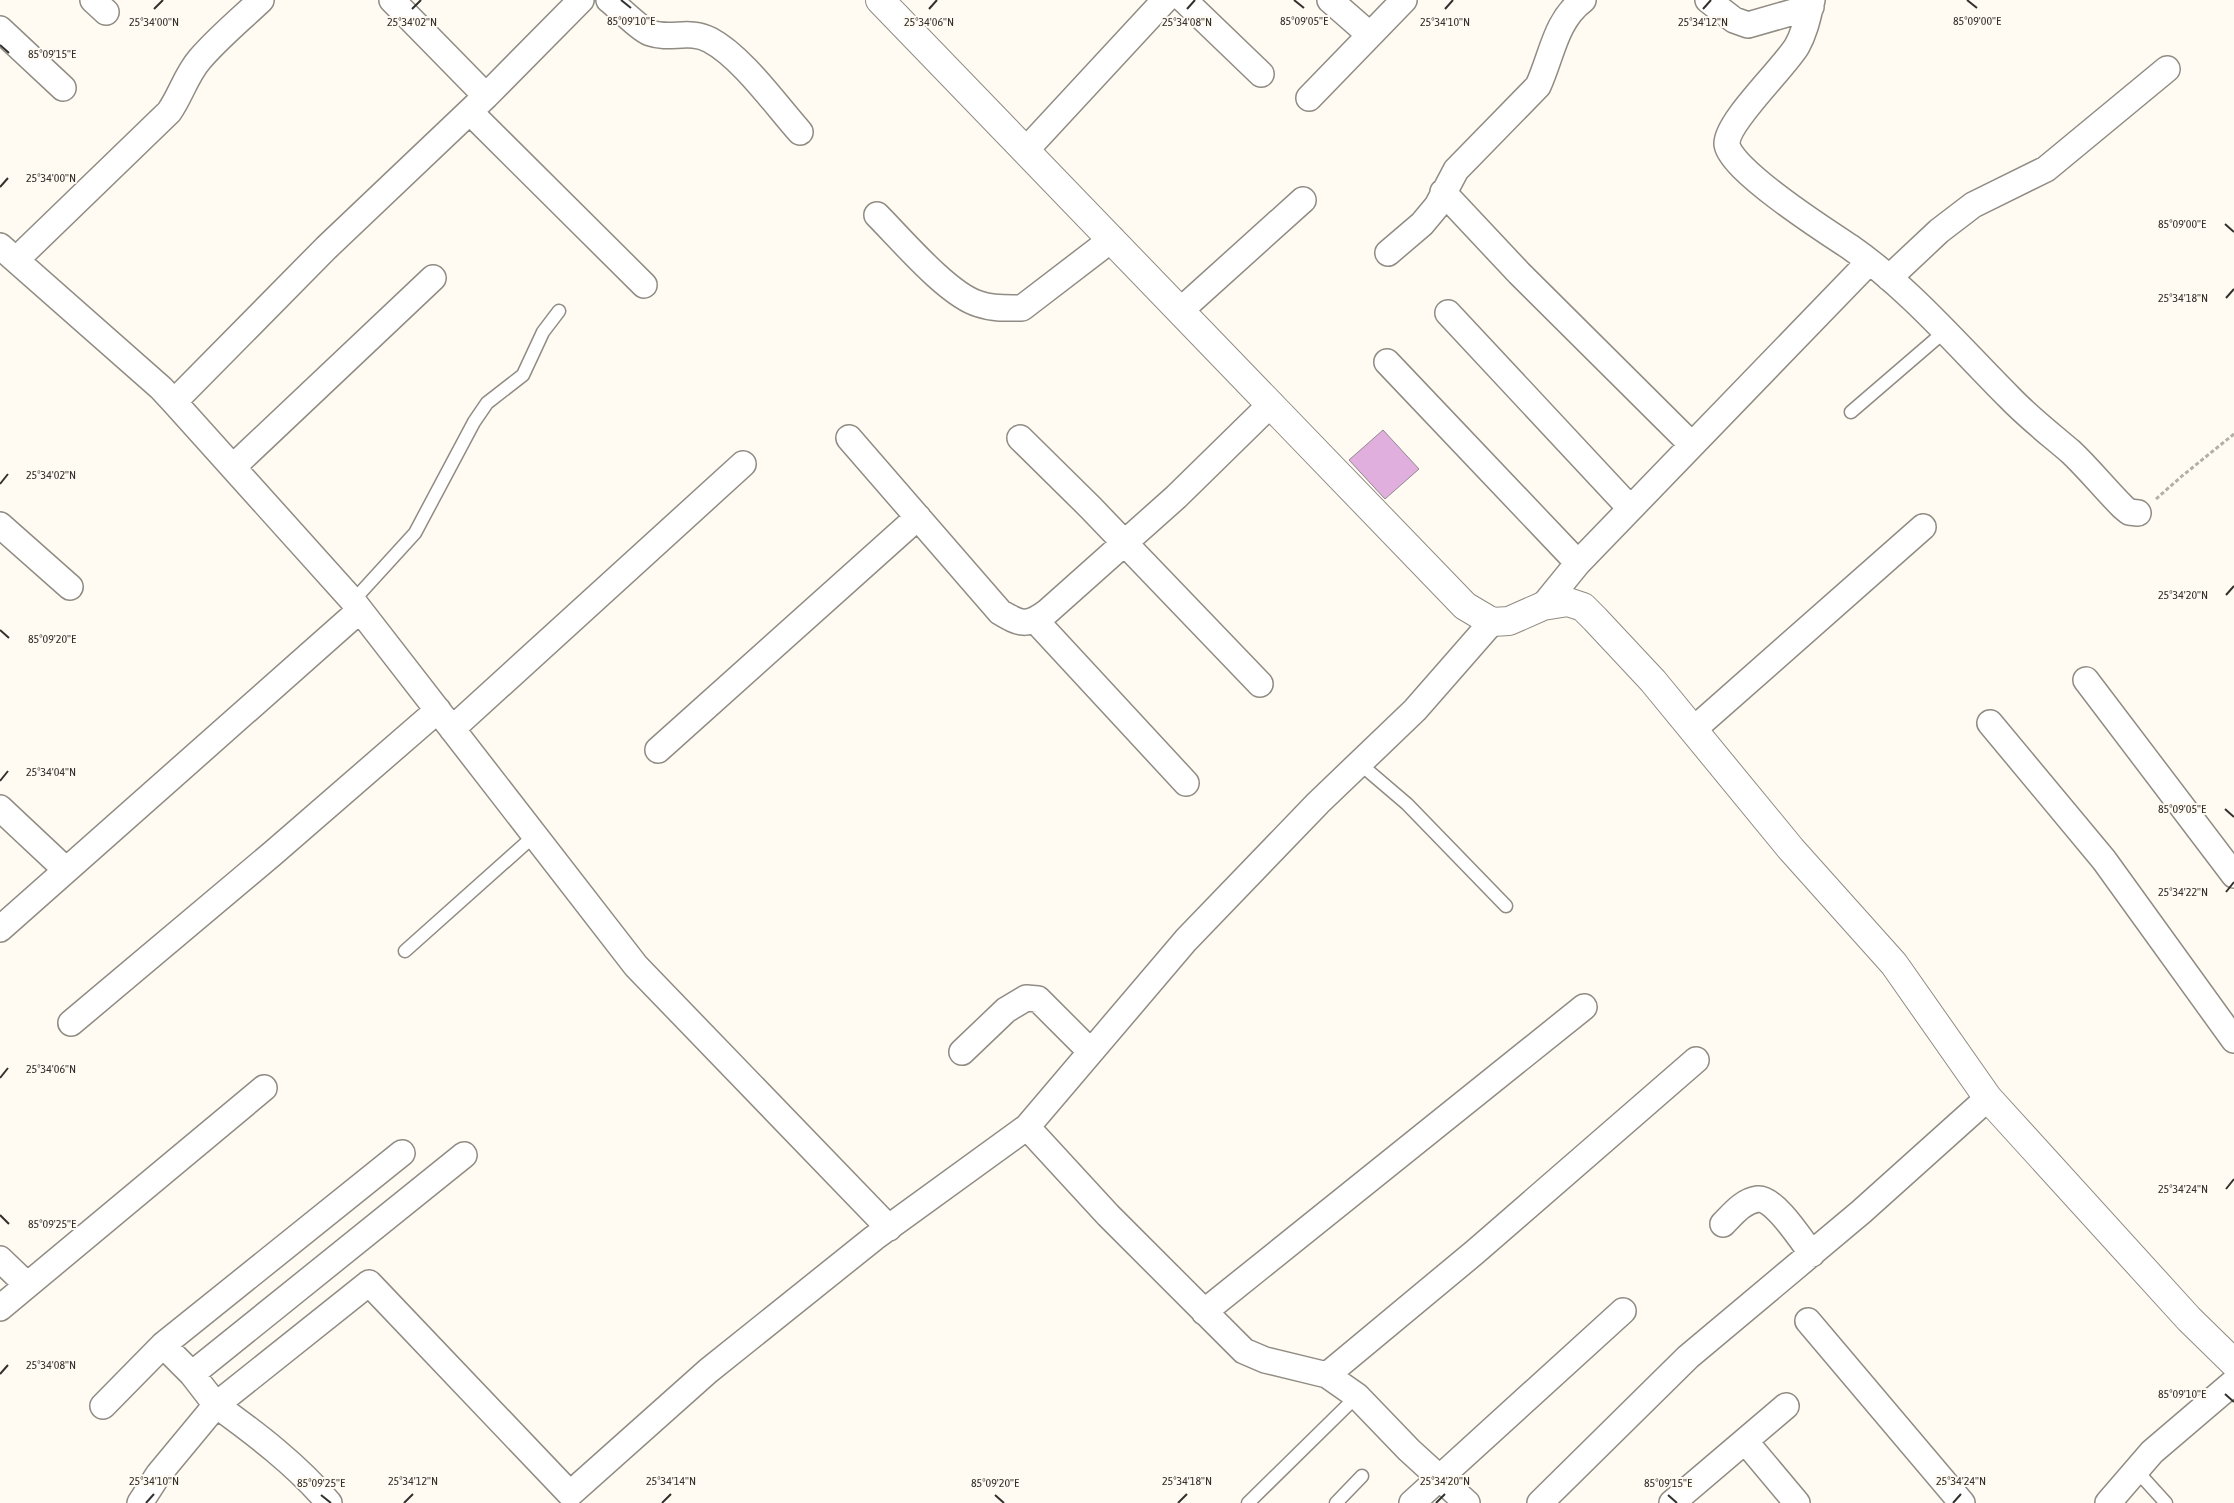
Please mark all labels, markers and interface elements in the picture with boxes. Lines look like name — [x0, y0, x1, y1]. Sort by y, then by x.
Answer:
text: 85°09'10"E — [607, 14, 655, 28]
text: 85°09'05"E — [1280, 14, 1328, 28]
text: 85°09'00"E — [1953, 14, 2001, 28]
text: 25°34'00"N — [129, 15, 179, 29]
text: 25°34'02"N — [387, 15, 437, 29]
text: 25°34'06"N — [904, 15, 954, 29]
text: 25°34'08"N — [1162, 15, 1212, 29]
text: 25°34'10"N — [1420, 15, 1470, 29]
text: 25°34'12"N — [1678, 15, 1728, 29]
text: 85°09'15"E — [28, 47, 76, 61]
text: 25°34'00"N — [26, 171, 76, 185]
text: 85°09'00"E — [2158, 217, 2206, 231]
text: 25°34'18"N — [2158, 291, 2208, 305]
text: 25°34'02"N — [26, 468, 76, 482]
text: 25°34'20"N — [2158, 588, 2208, 602]
text: 85°09'20"E — [28, 632, 76, 646]
text: 25°34'04"N — [26, 765, 76, 779]
text: 85°09'05"E — [2158, 802, 2206, 816]
text: 25°34'22"N — [2158, 885, 2208, 899]
text: 25°34'06"N — [26, 1062, 76, 1076]
text: 25°34'24"N — [2158, 1182, 2208, 1196]
text: 85°09'25"E — [28, 1217, 76, 1231]
text: 25°34'08"N — [26, 1358, 76, 1372]
text: 85°09'10"E — [2158, 1387, 2206, 1401]
text: 25°34'10"N — [129, 1474, 179, 1488]
text: 25°34'12"N — [388, 1474, 438, 1488]
text: 25°34'14"N — [646, 1474, 696, 1488]
text: 25°34'18"N — [1162, 1474, 1212, 1488]
text: 25°34'20"N — [1420, 1474, 1470, 1488]
text: 25°34'24"N — [1936, 1474, 1986, 1488]
text: 85°09'25"E — [297, 1476, 345, 1490]
text: 85°09'20"E — [971, 1476, 1019, 1490]
text: 85°09'15"E — [1644, 1476, 1692, 1490]

